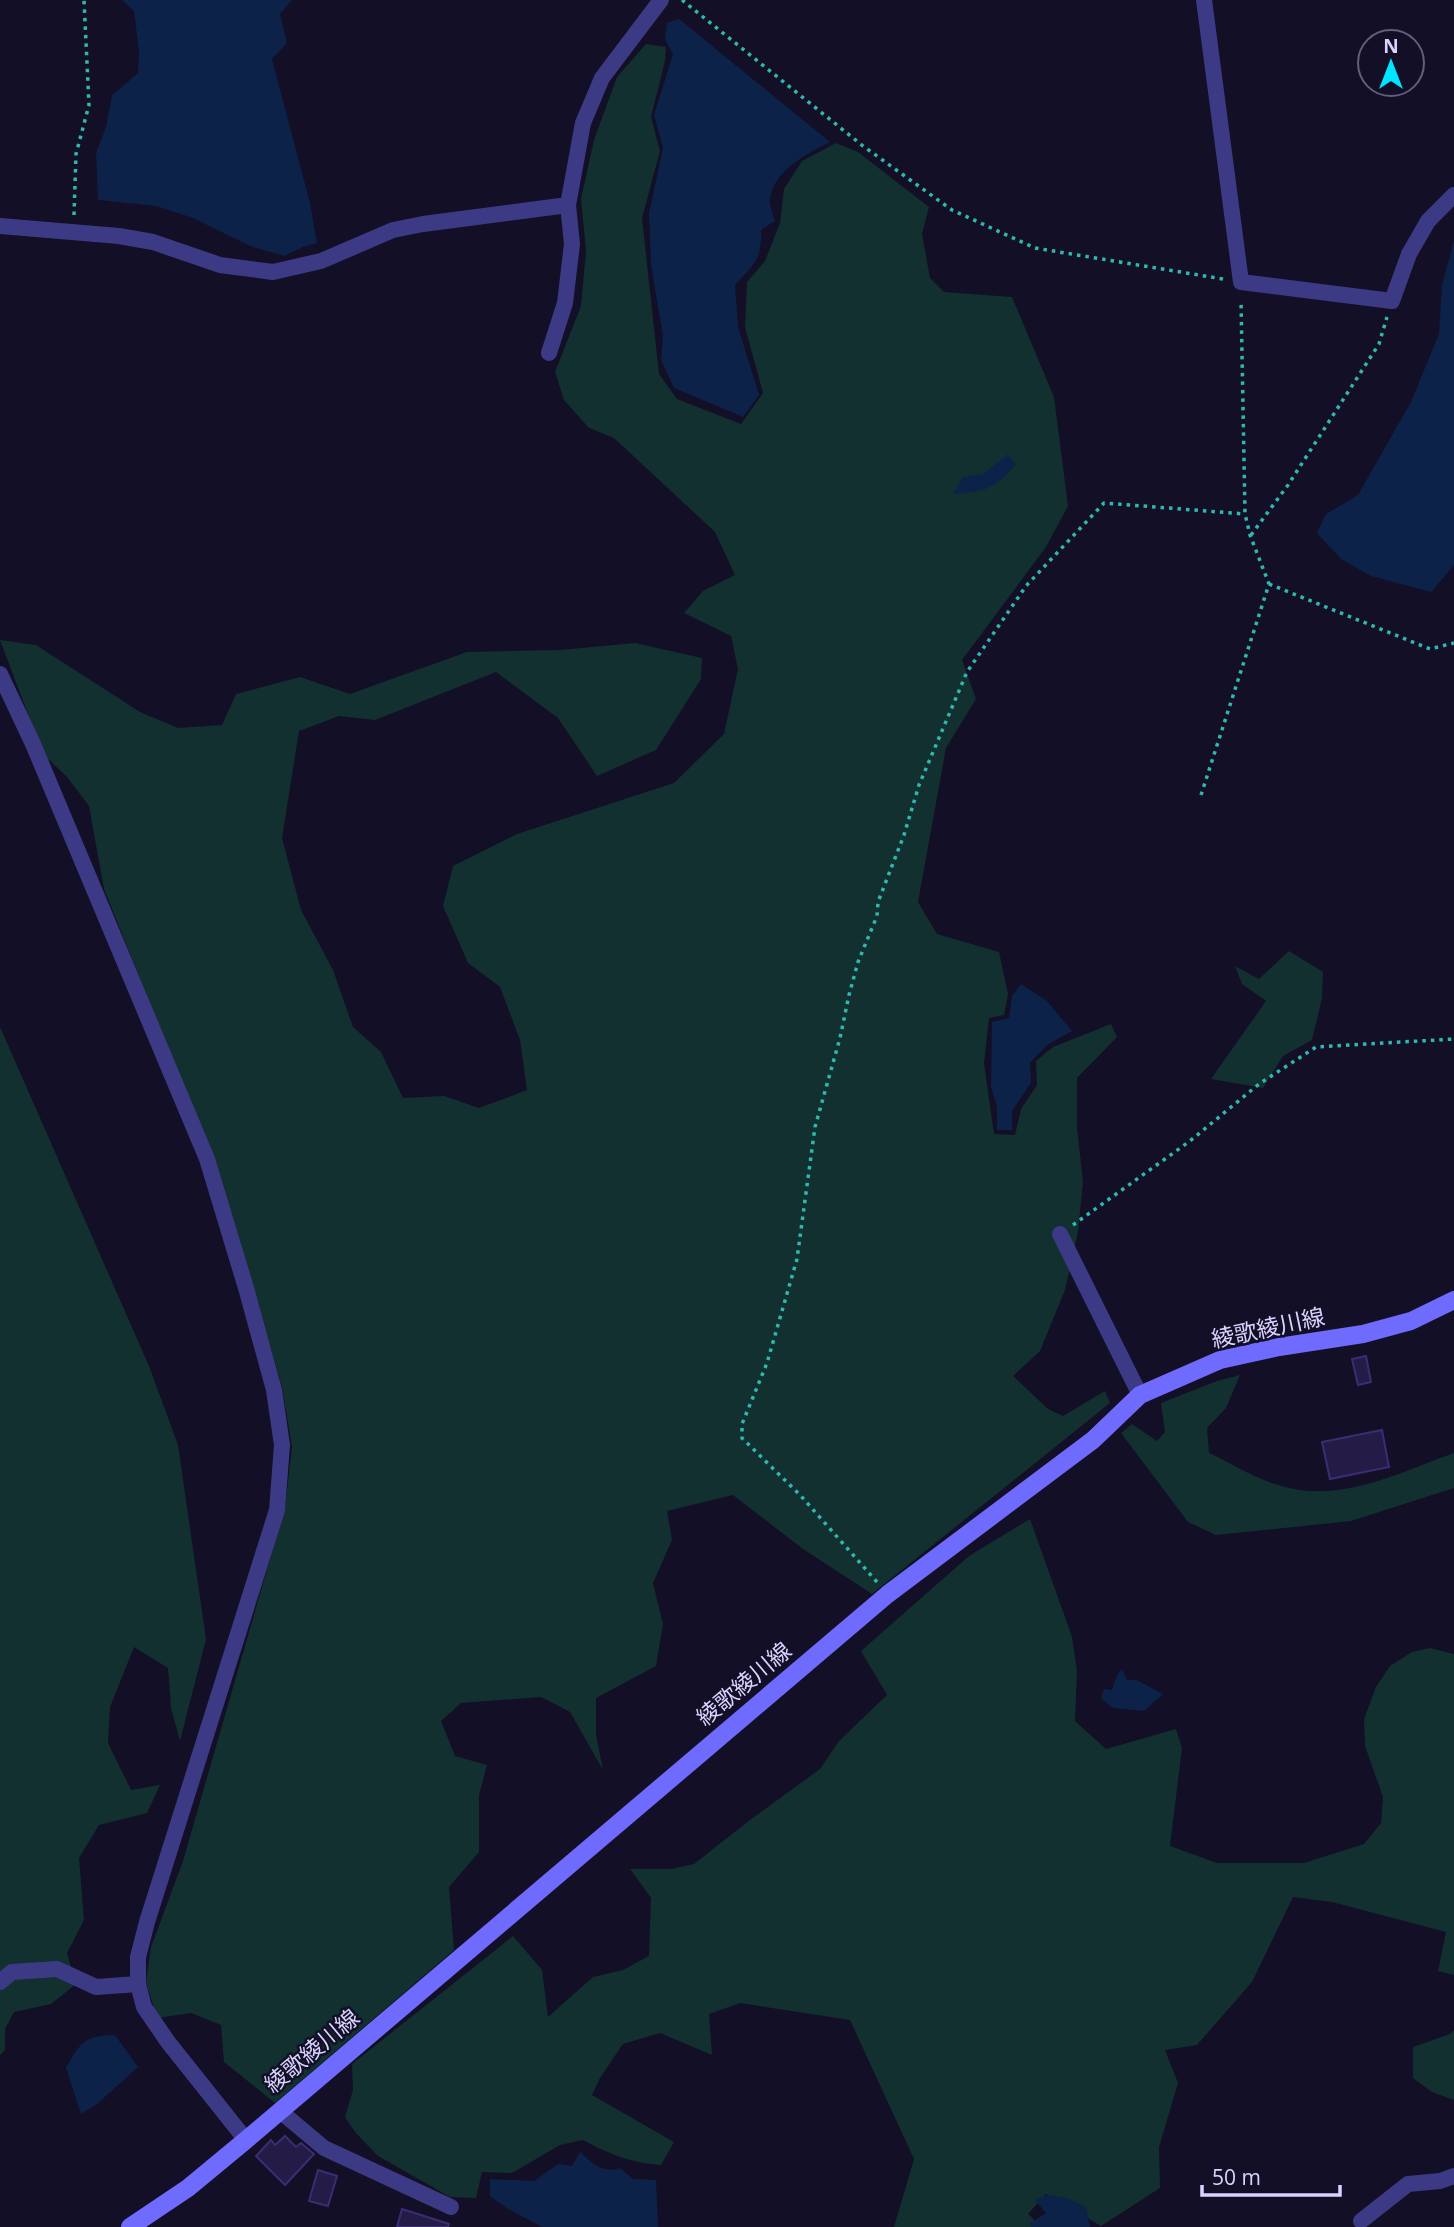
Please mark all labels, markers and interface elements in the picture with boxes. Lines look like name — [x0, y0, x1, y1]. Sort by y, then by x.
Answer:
north arrow — [1356, 28, 1426, 98]
text: N — [1383, 33, 1399, 59]
street label: 綾歌綾川線 — [1208, 1299, 1327, 1355]
street label: 綾歌綾川線 — [689, 1634, 798, 1732]
street label: 綾歌綾川線 — [257, 2001, 366, 2099]
scale bar — [1202, 2154, 1340, 2198]
text: 50 m — [1212, 2163, 1261, 2191]

